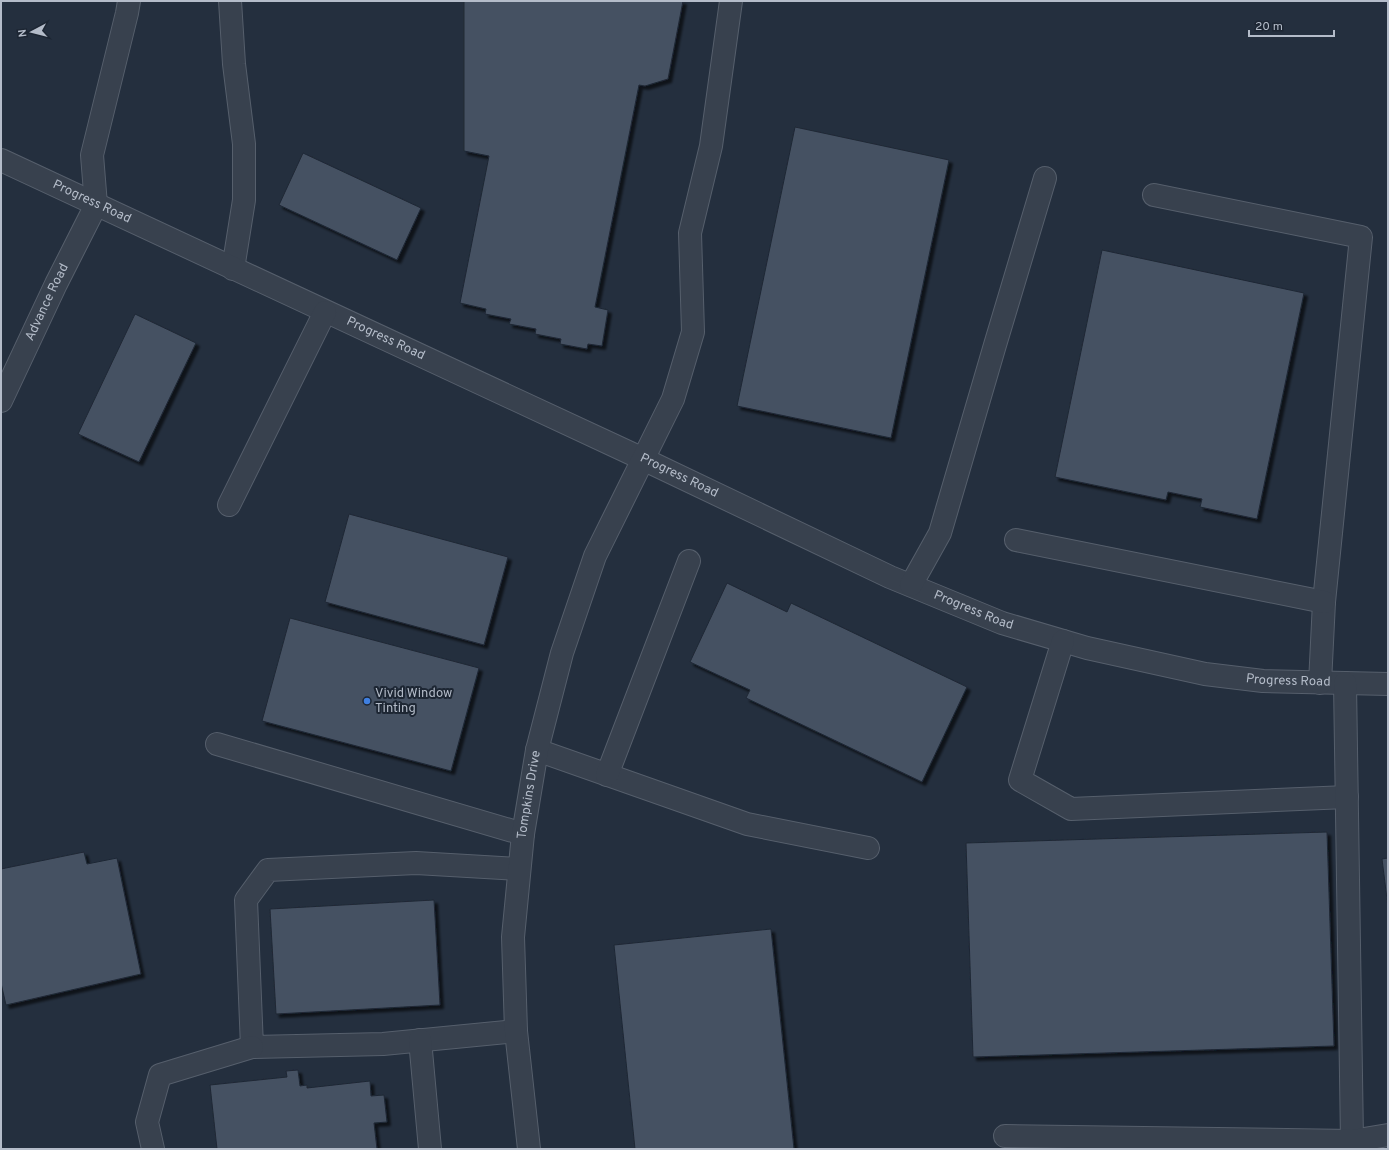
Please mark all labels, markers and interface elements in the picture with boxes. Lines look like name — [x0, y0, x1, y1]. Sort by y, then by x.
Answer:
north arrow — [12, 12, 52, 52]
scale bar — [1249, 12, 1334, 38]
text: 20 m — [1255, 19, 1283, 35]
text: N — [16, 28, 30, 38]
street label: Progress Road — [50, 177, 133, 227]
street label: Advance Road — [22, 261, 73, 344]
street label: Progress Road — [344, 314, 427, 364]
street label: Progress Road — [637, 451, 721, 502]
street label: Progress Road — [931, 588, 1015, 634]
street label: Progress Road — [1245, 671, 1331, 691]
place label: Vivid Window Tinting — [375, 686, 452, 717]
marker: Vivid Window Tinting — [362, 696, 372, 706]
street label: Tompkins Drive — [515, 749, 545, 840]

